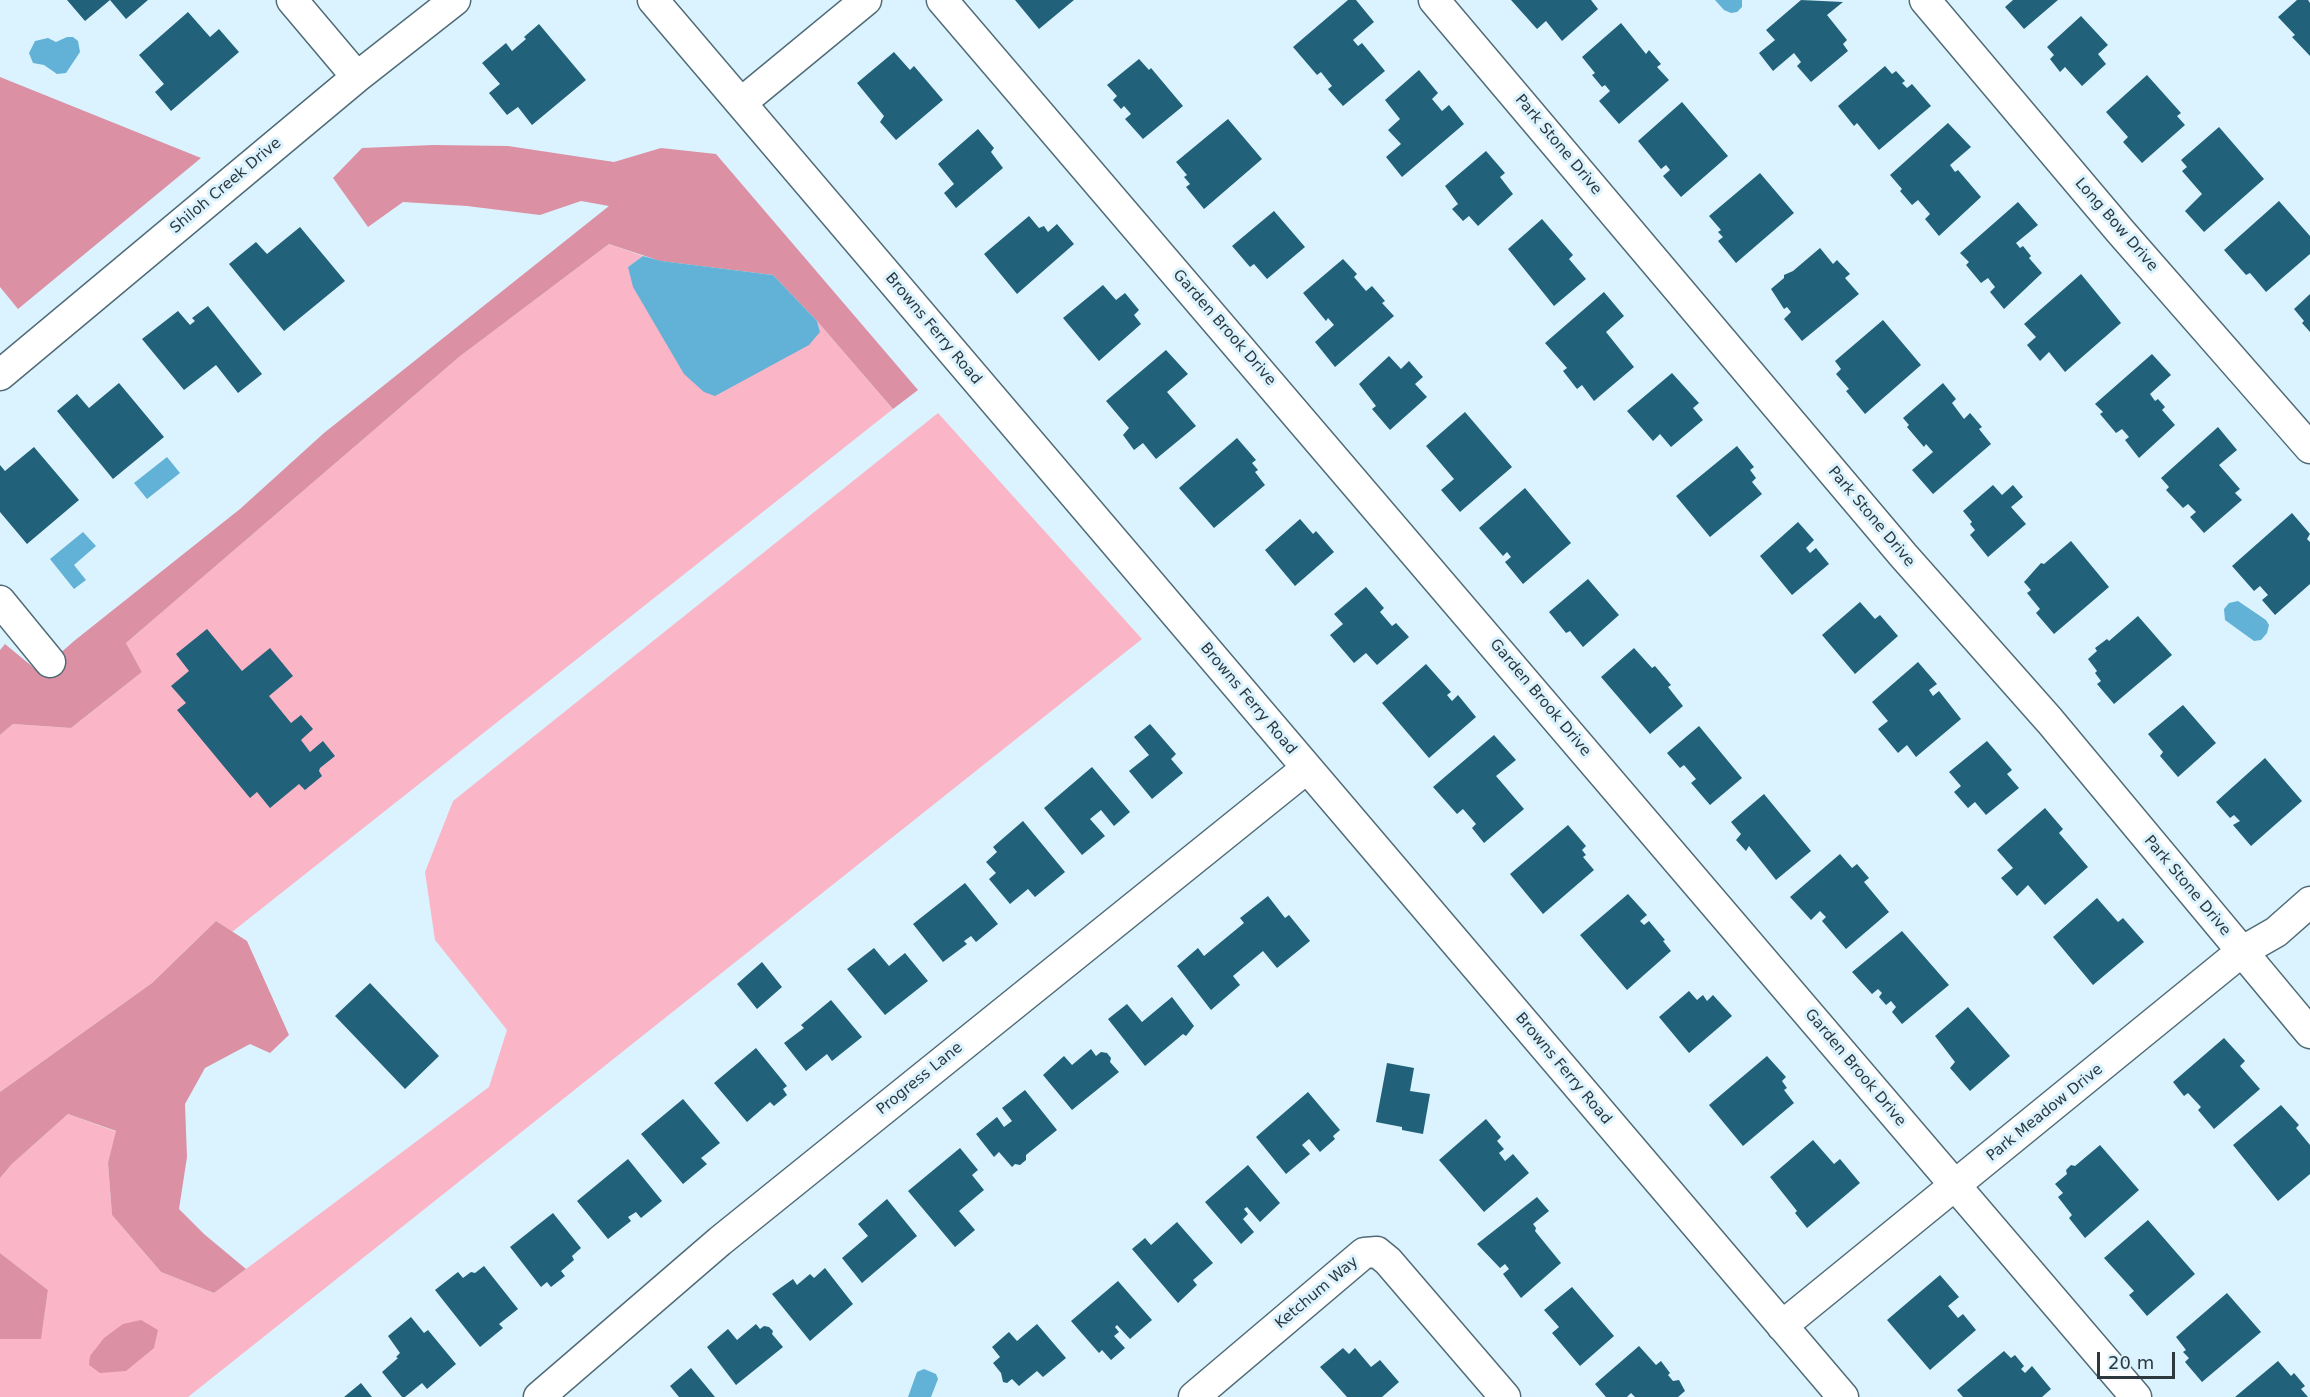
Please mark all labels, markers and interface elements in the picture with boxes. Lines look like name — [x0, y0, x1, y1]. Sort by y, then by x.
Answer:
street label: Park Stone Drive — [1511, 91, 1605, 199]
street label: Shiloh Creek Drive — [167, 134, 285, 238]
street label: Long Bow Drive — [2071, 175, 2161, 275]
street label: Garden Brook Drive — [1169, 266, 1279, 390]
street label: Browns Ferry Road — [881, 270, 985, 388]
street label: Park Stone Drive — [1824, 463, 1918, 571]
street label: Garden Brook Drive — [1486, 636, 1594, 760]
street label: Browns Ferry Road — [1196, 640, 1300, 758]
street label: Park Stone Drive — [2140, 832, 2234, 940]
street label: Garden Brook Drive — [1801, 1006, 1909, 1130]
street label: Browns Ferry Road — [1511, 1010, 1615, 1128]
street label: Progress Lane — [874, 1039, 966, 1119]
street label: Park Meadow Drive — [1983, 1061, 2107, 1165]
street label: Ketchum Way — [1272, 1253, 1362, 1333]
scale bar — [2100, 1340, 2178, 1378]
text: 20 m — [2108, 1352, 2154, 1373]

